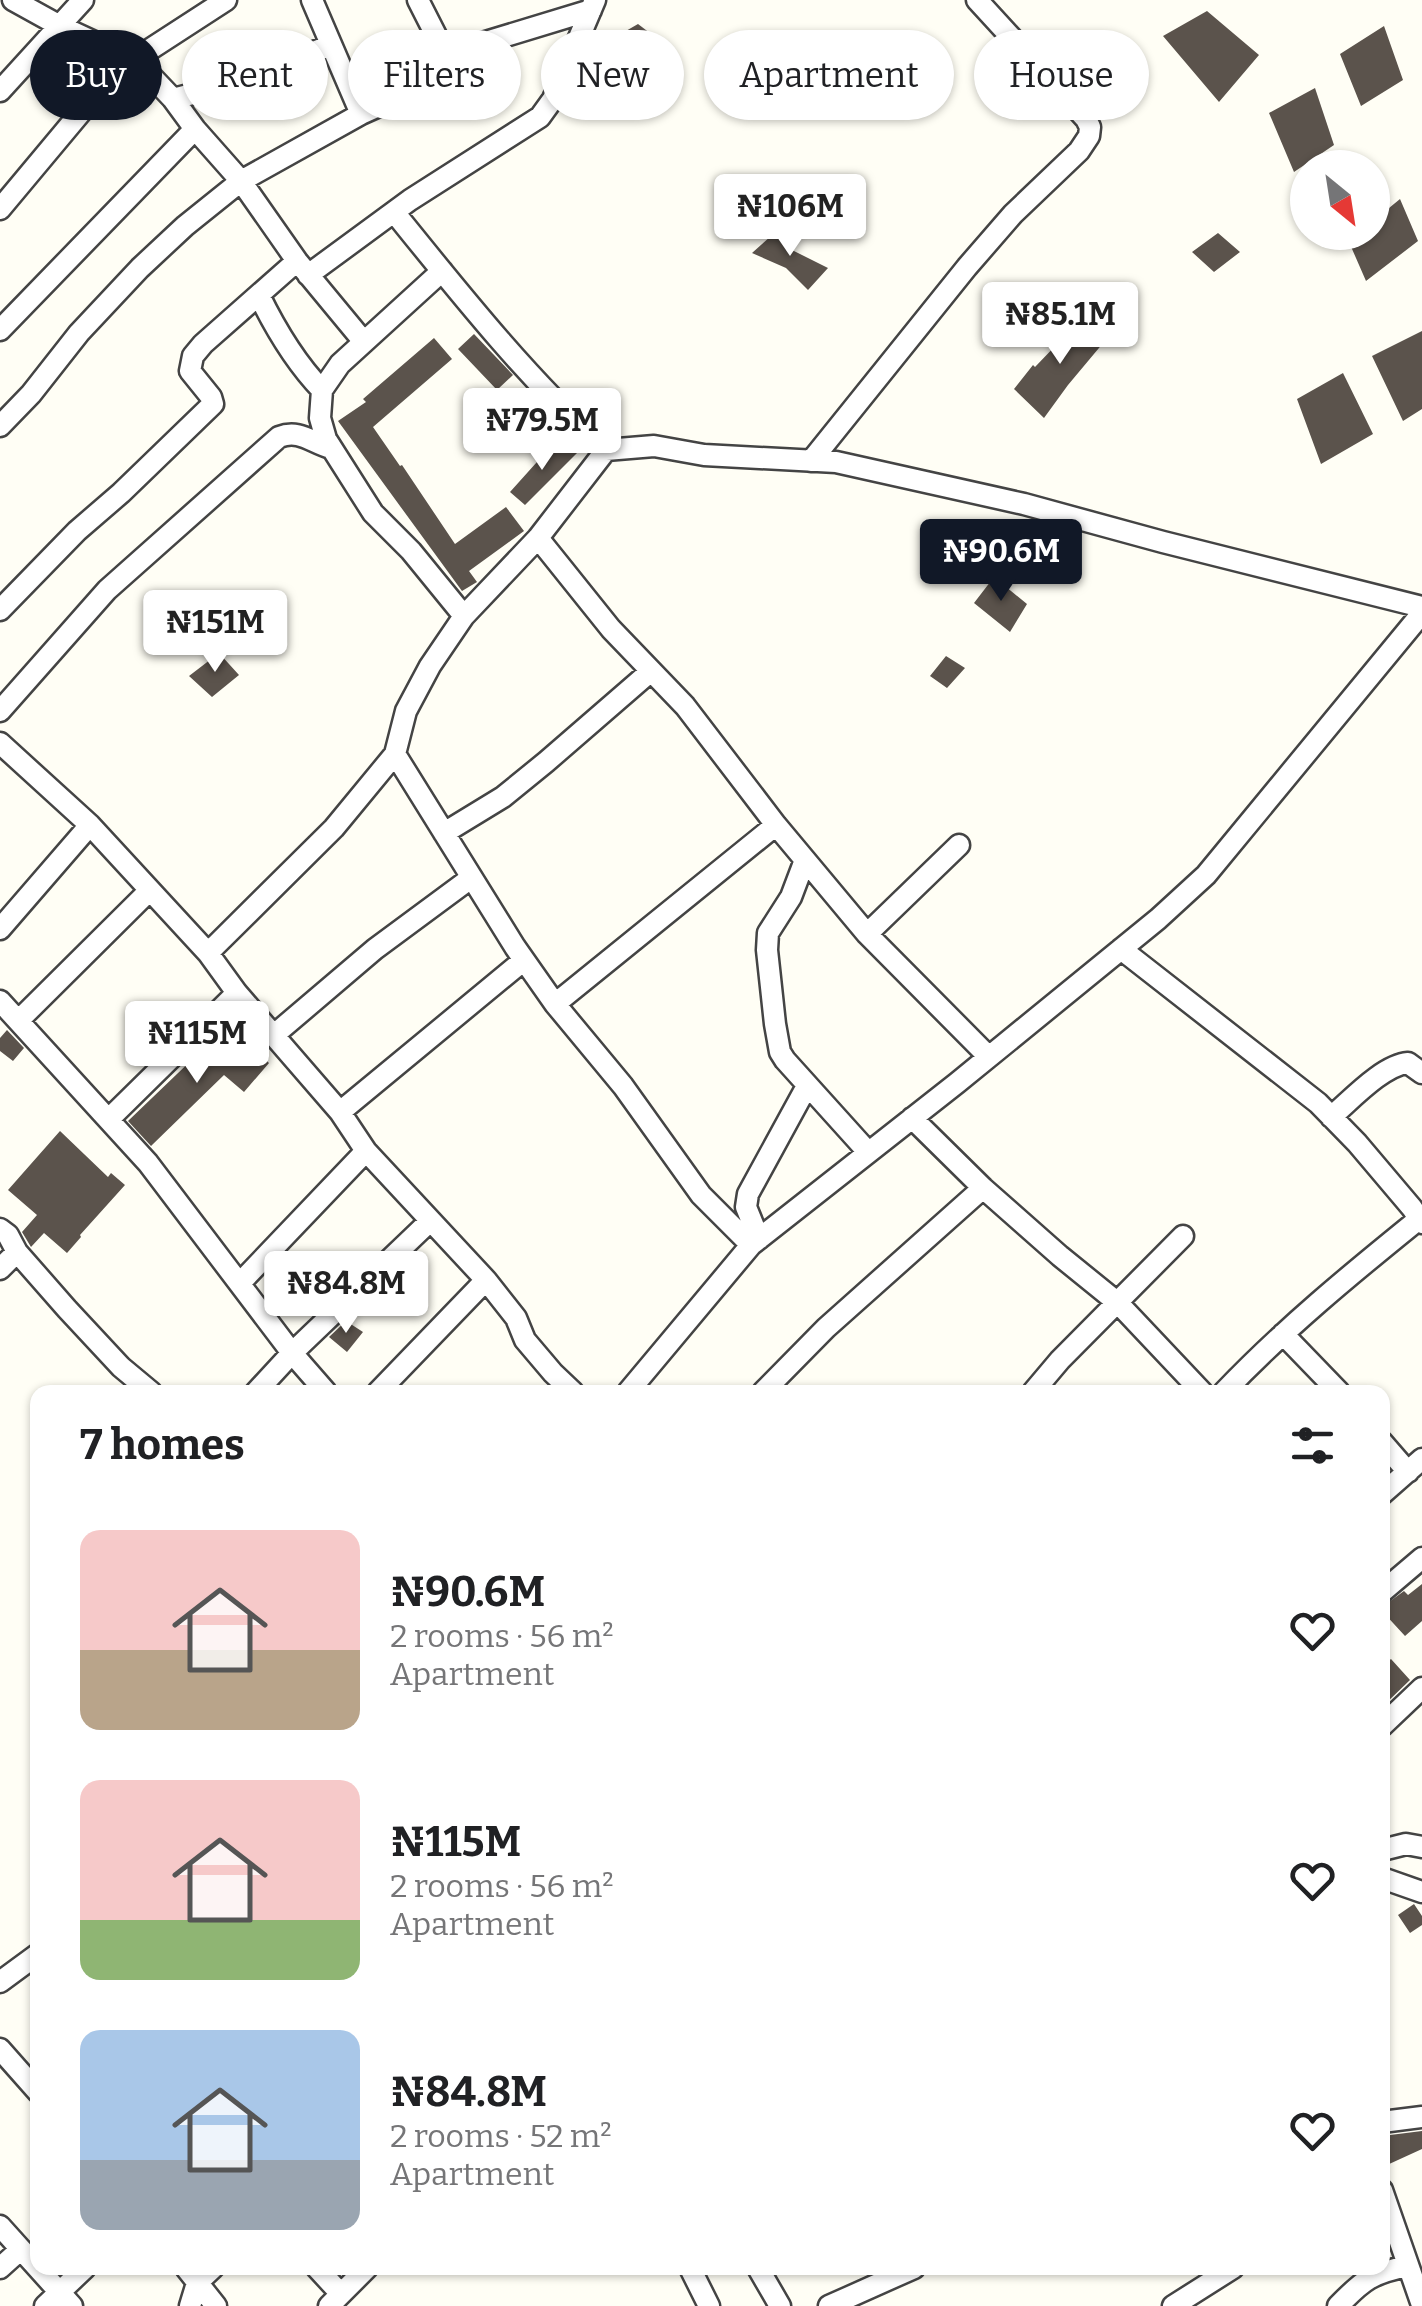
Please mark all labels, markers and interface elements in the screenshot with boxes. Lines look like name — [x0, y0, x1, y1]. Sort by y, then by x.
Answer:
chip: Buy — [30, 30, 162, 120]
chip: Rent — [182, 30, 328, 120]
chip: Filters — [348, 30, 521, 120]
chip: New — [541, 30, 684, 120]
chip: Apartment — [704, 30, 954, 120]
chip: House — [974, 30, 1149, 120]
north arrow — [1290, 150, 1390, 250]
map controls — [1290, 150, 1390, 250]
pin: ₦106M — [720, 174, 860, 259]
text: ₦106M — [736, 187, 844, 225]
pin: ₦85.1M — [979, 282, 1141, 367]
text: ₦85.1M — [1004, 295, 1116, 333]
pin: ₦79.5M — [461, 388, 623, 473]
text: ₦79.5M — [485, 401, 599, 439]
pin: ₦90.6M — [920, 519, 1082, 604]
text: ₦90.6M — [942, 532, 1060, 570]
pin: ₦151M — [145, 590, 285, 675]
text: ₦151M — [165, 603, 265, 641]
pin: ₦115M — [127, 1001, 267, 1086]
text: ₦115M — [147, 1014, 247, 1052]
pin: ₦84.8M — [265, 1251, 427, 1336]
text: ₦84.8M — [286, 1264, 406, 1302]
icon: filters — [1285, 1418, 1340, 1473]
text: 7 homes — [80, 1420, 245, 1470]
text: ₦90.6M — [390, 1567, 545, 1617]
icon: home — [160, 1570, 280, 1690]
icon: heart — [1285, 1603, 1340, 1658]
text: 2 rooms · 56 m² — [390, 1617, 614, 1655]
text: Apartment — [390, 1655, 554, 1693]
text: ₦115M — [390, 1817, 521, 1867]
icon: home — [160, 1820, 280, 1940]
icon: heart — [1285, 1853, 1340, 1908]
text: 2 rooms · 56 m² — [390, 1867, 614, 1905]
text: Apartment — [390, 1905, 554, 1943]
text: ₦84.8M — [390, 2067, 547, 2117]
icon: home — [160, 2070, 280, 2190]
icon: heart — [1285, 2103, 1340, 2158]
text: 2 rooms · 52 m² — [390, 2117, 612, 2155]
text: Apartment — [390, 2155, 554, 2193]

